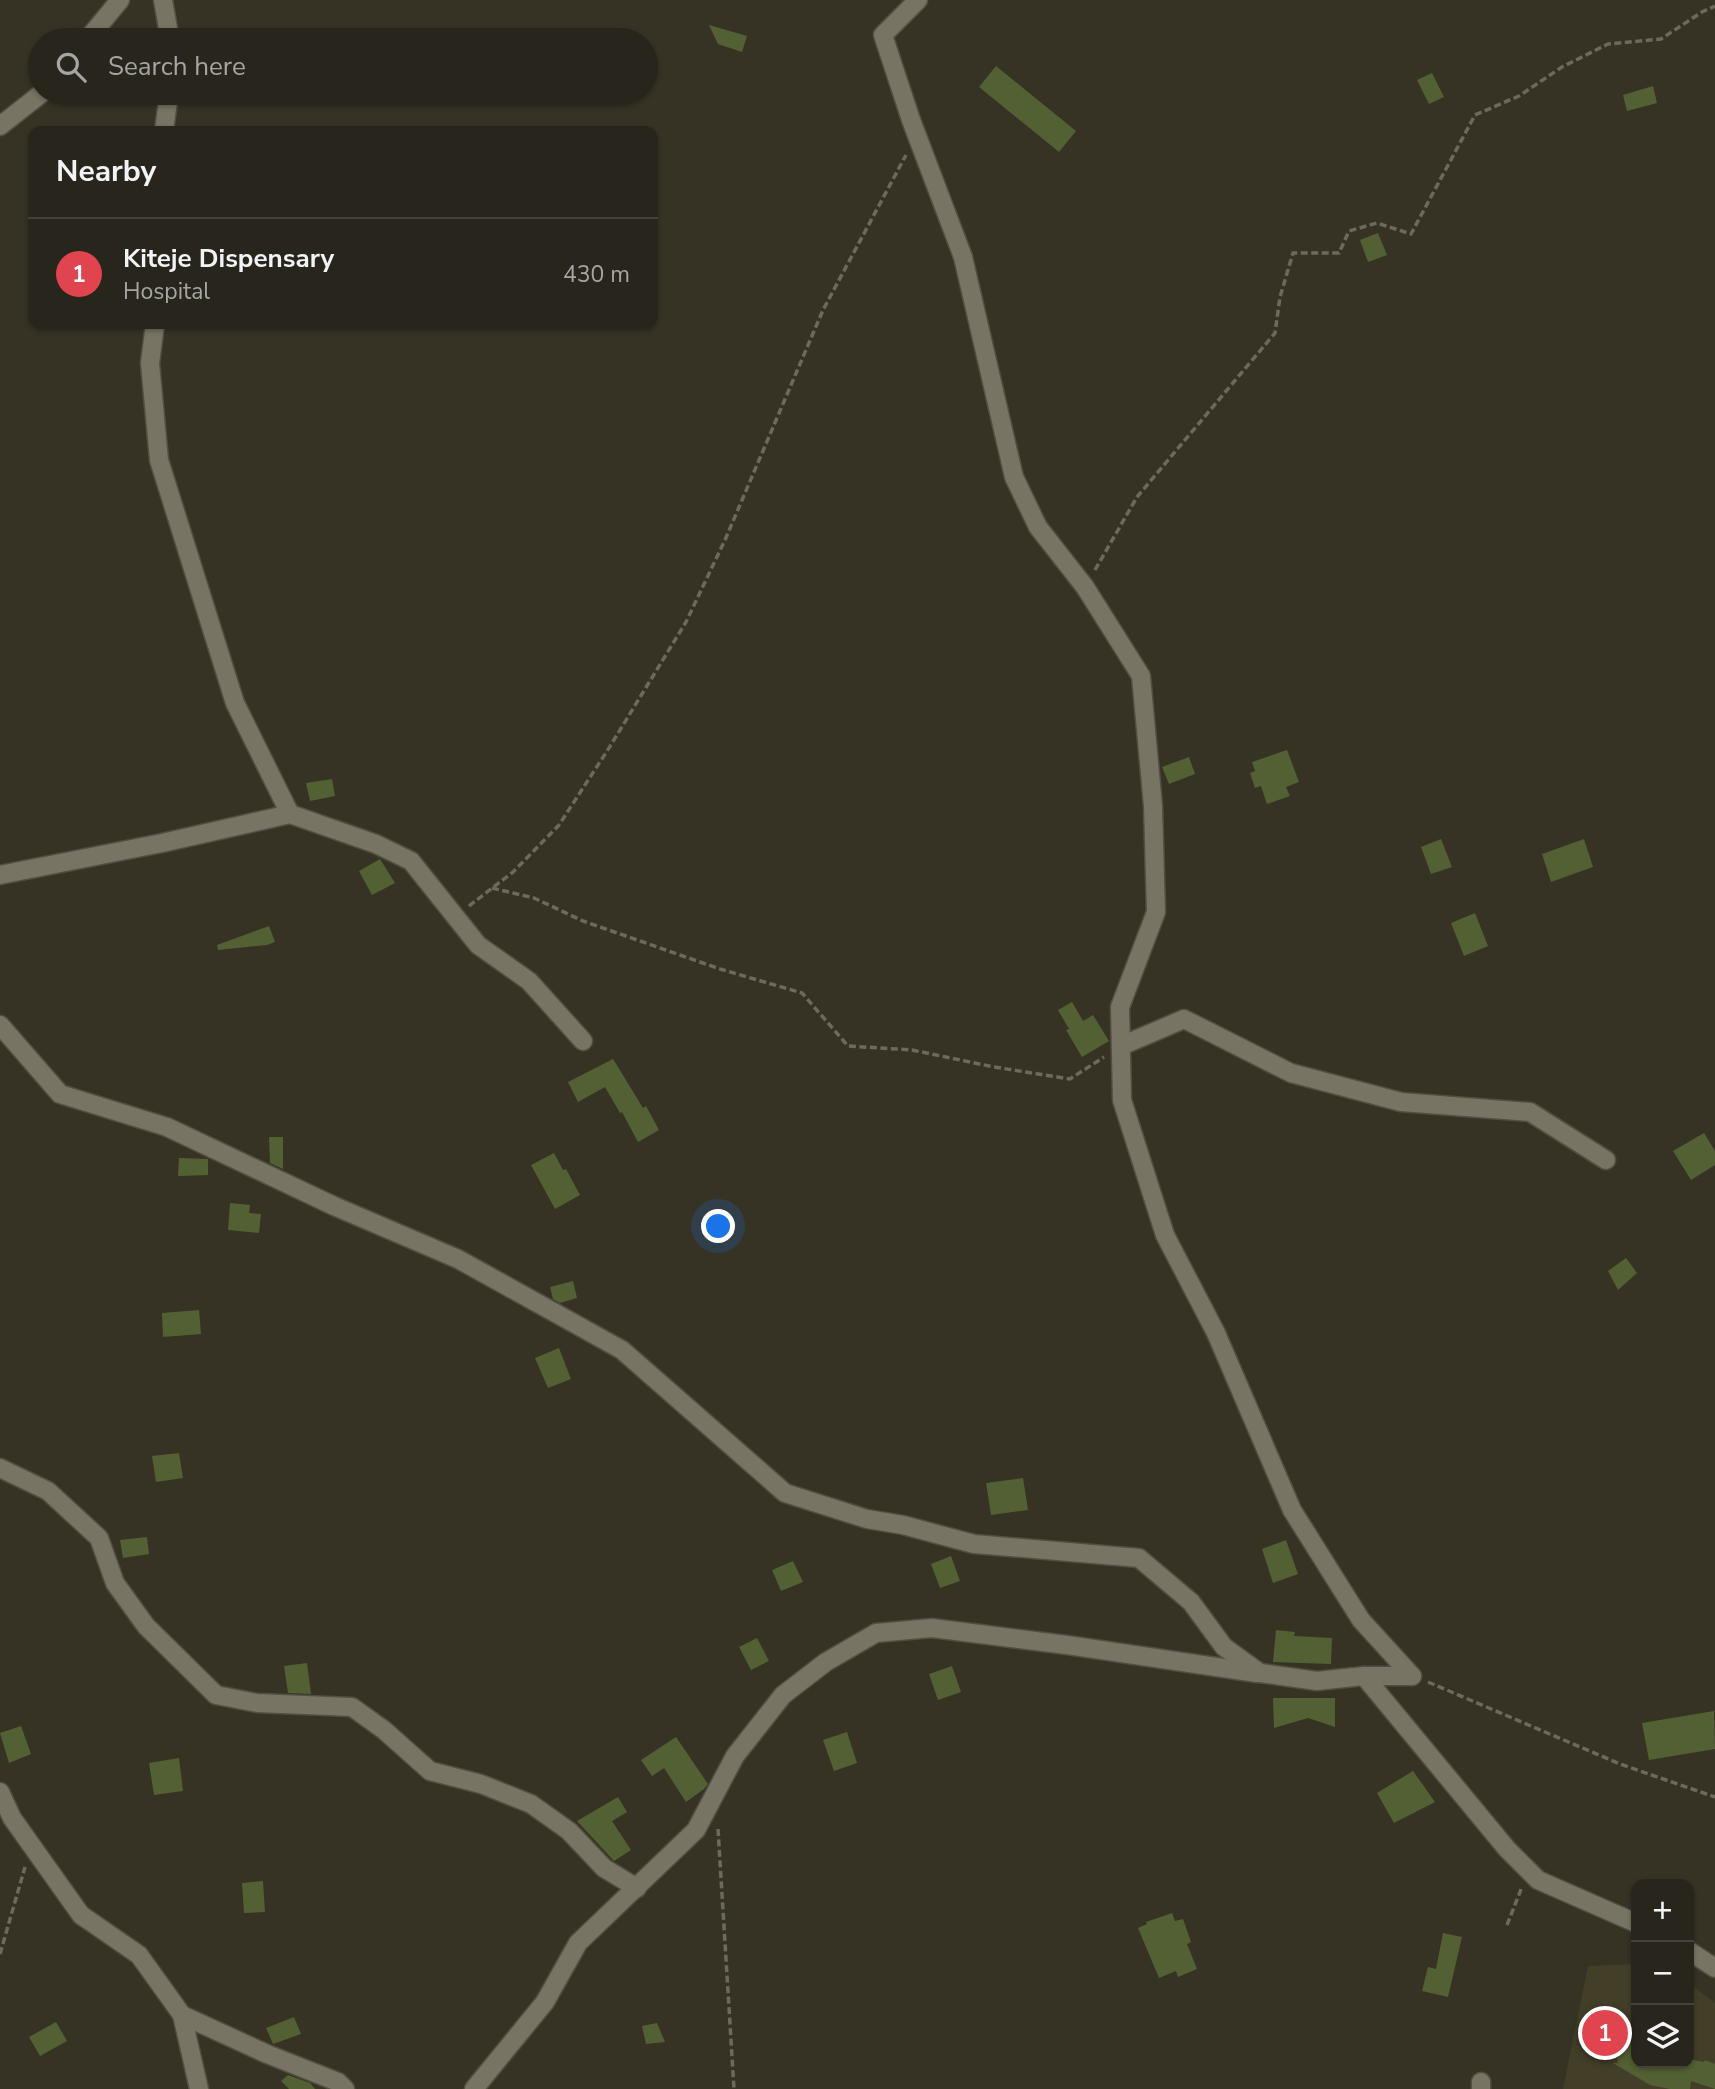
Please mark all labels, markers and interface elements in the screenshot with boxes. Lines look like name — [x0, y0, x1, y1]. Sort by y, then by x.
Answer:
search box — [28, 28, 658, 105]
icon: search — [52, 48, 90, 86]
text: Search here — [108, 49, 246, 84]
text: Nearby — [56, 151, 156, 192]
text: Kiteje Dispensary — [123, 241, 334, 276]
text: 1 — [72, 259, 86, 290]
text: 430 m — [563, 259, 630, 290]
text: Hospital — [123, 276, 210, 307]
your location — [701, 1209, 735, 1243]
map controls — [1631, 1879, 1694, 2068]
button: + — [1631, 1879, 1694, 1942]
button: − — [1631, 1942, 1694, 2005]
button: layers — [1631, 2005, 1694, 2068]
pin: 1 — [1582, 2007, 1628, 2059]

